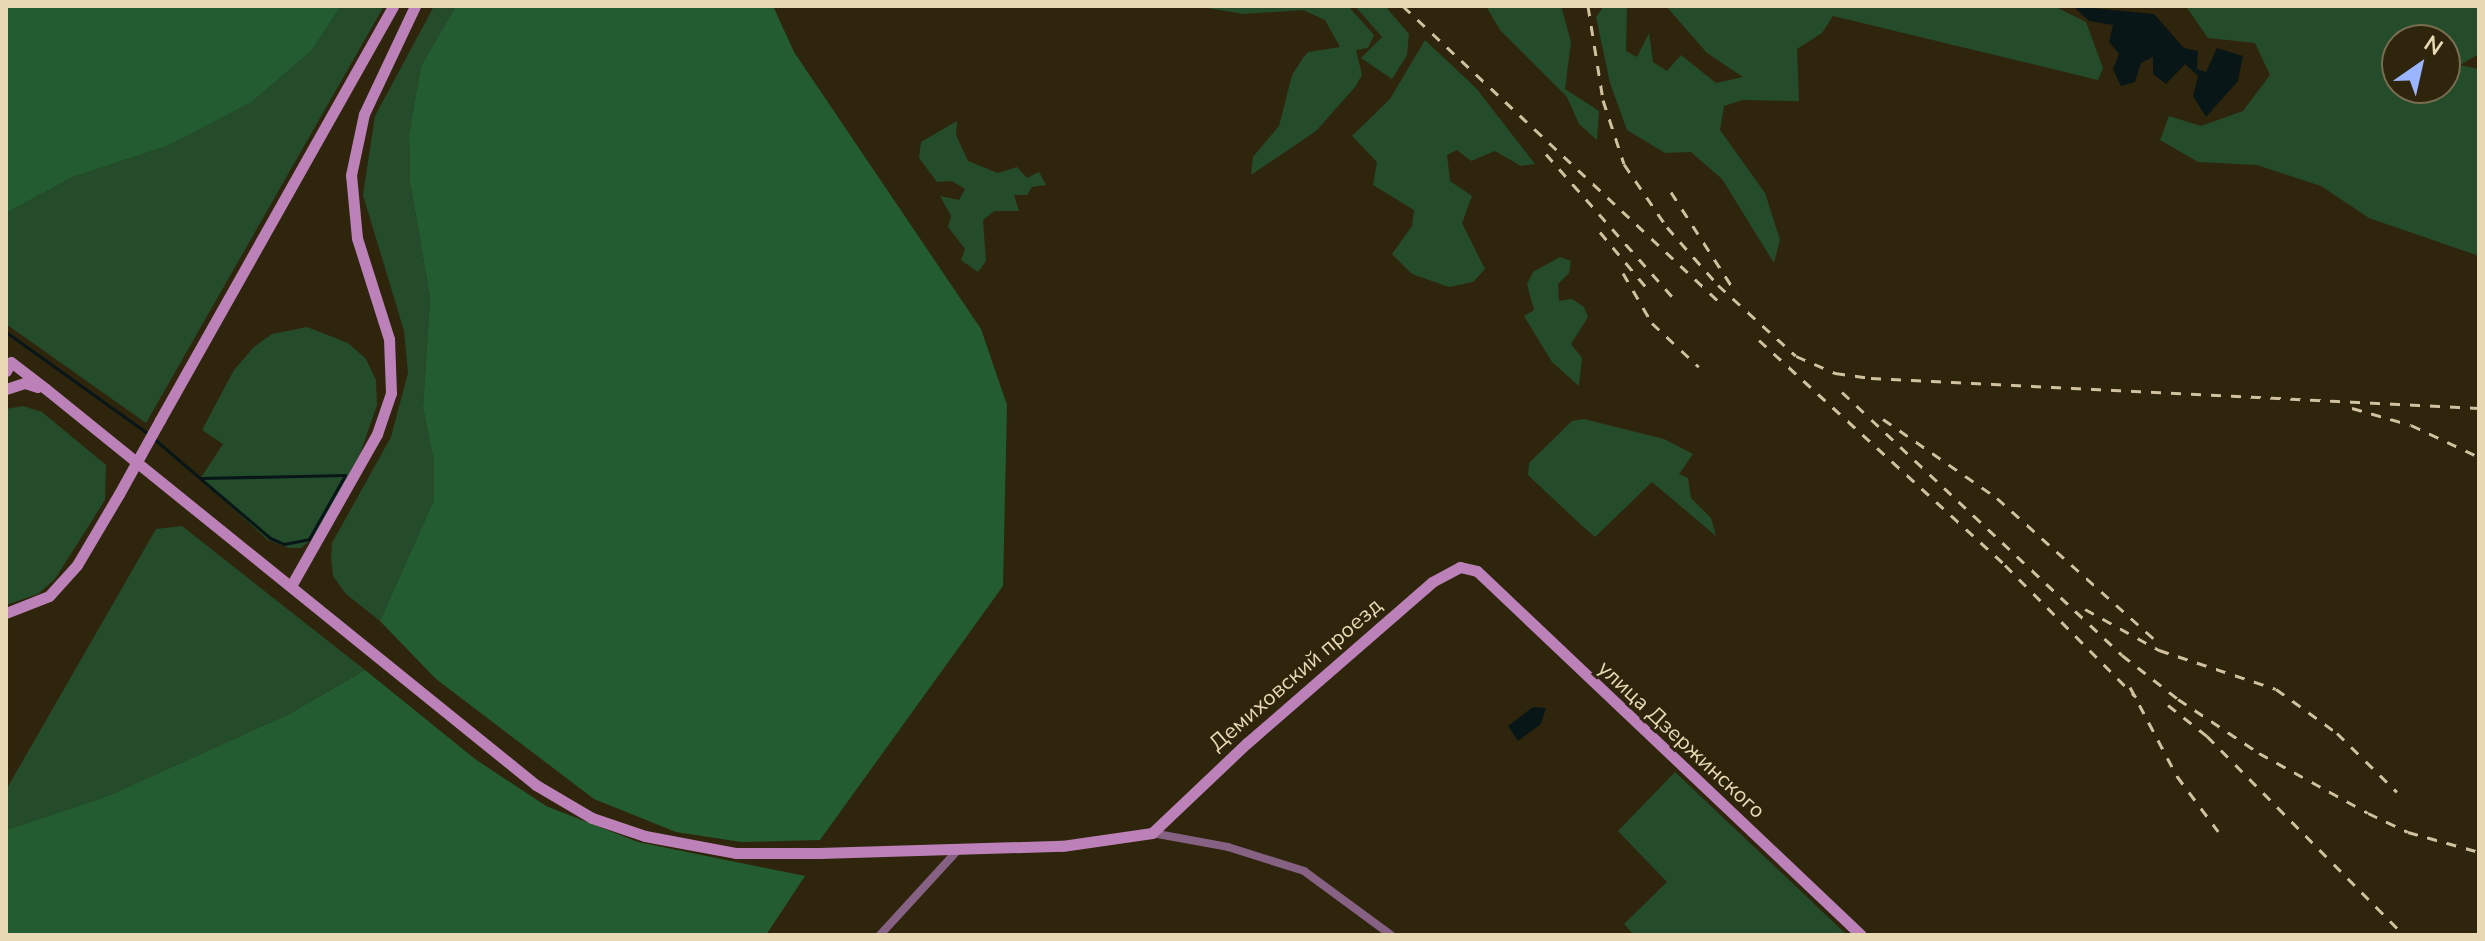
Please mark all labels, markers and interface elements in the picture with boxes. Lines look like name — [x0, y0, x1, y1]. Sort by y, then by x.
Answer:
north arrow — [2381, 24, 2461, 104]
text: N — [2418, 29, 2449, 63]
street label: Демиховский проезд — [1204, 593, 1388, 757]
street label: улица Дзержинского — [1592, 655, 1770, 825]

